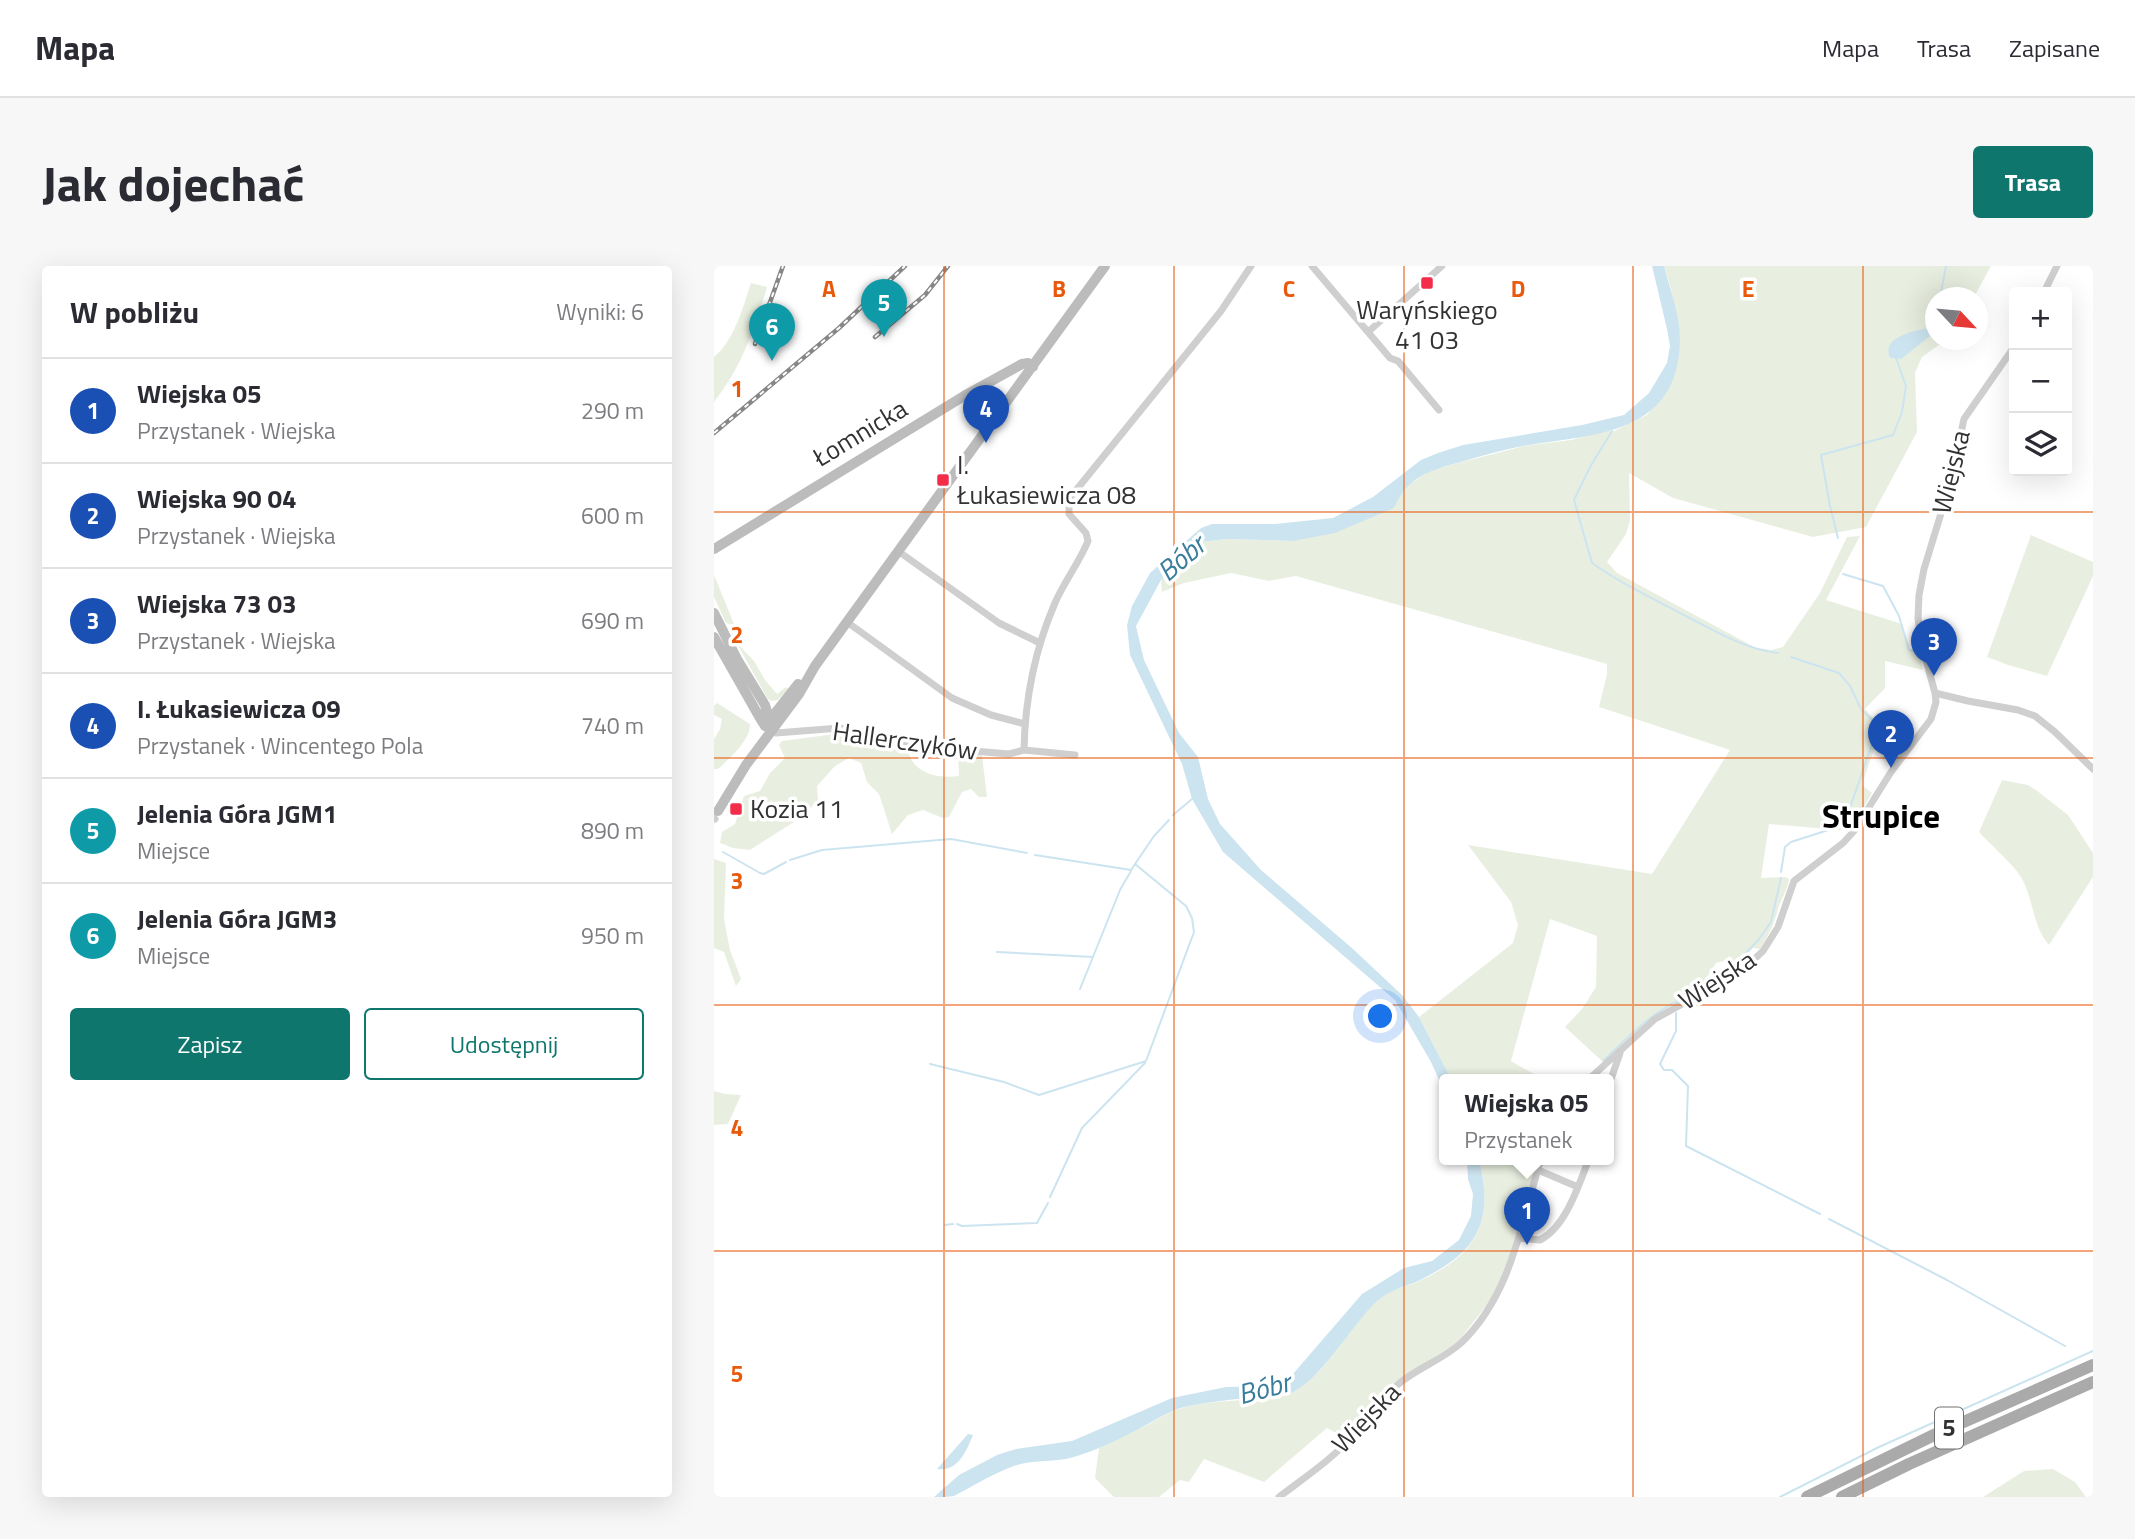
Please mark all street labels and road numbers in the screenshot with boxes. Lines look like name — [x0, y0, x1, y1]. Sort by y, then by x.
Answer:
street label: Łomnicka — [804, 389, 914, 477]
street label: Wiejska — [1921, 426, 1980, 518]
street label: Hallerczyków — [830, 711, 980, 770]
street label: Wiejska — [1670, 940, 1763, 1019]
street label: Wiejska — [1322, 1374, 1409, 1462]
road number: 5 — [1935, 1408, 1963, 1448]

